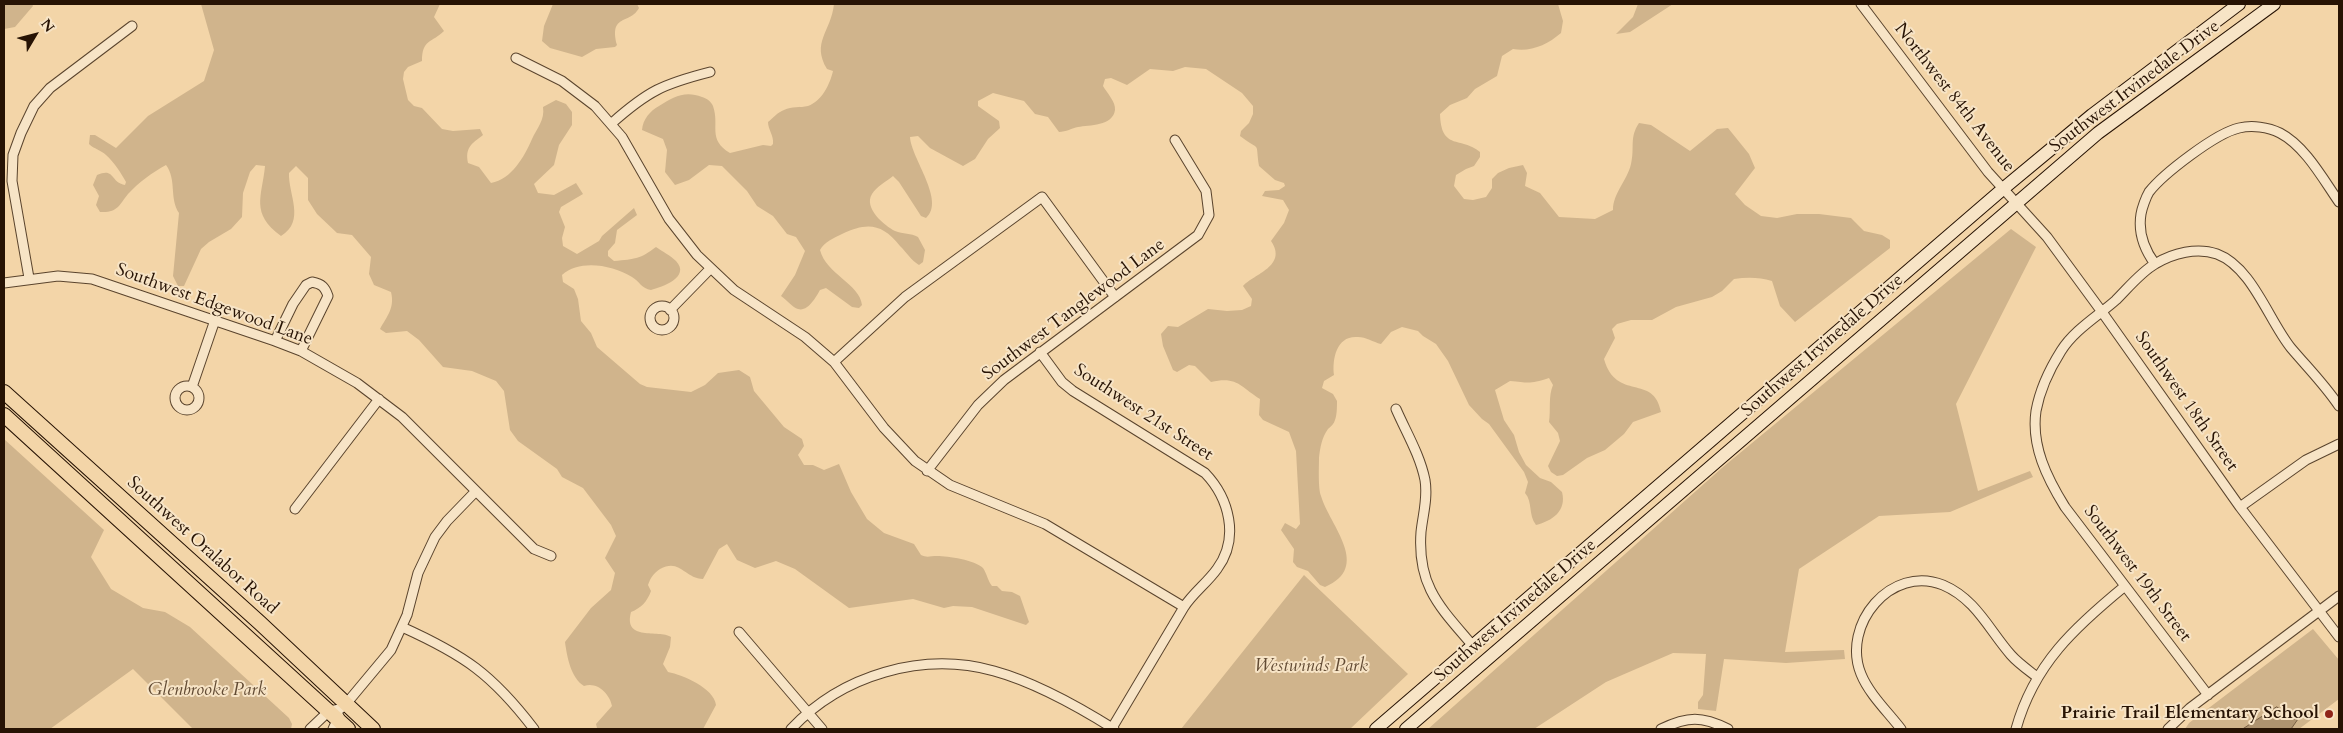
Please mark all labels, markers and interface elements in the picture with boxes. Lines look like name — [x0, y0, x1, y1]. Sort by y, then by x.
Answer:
north arrow — [10, 10, 60, 60]
text: N — [36, 15, 59, 36]
street label: Southwest Irvinedale Drive — [2046, 16, 2224, 158]
street label: Northwest 84th Avenue — [1889, 19, 2019, 177]
street label: Southwest Tanglewood Lane — [979, 234, 1169, 386]
street label: Southwest Edgewood Lane — [113, 259, 315, 351]
street label: Southwest Irvinedale Drive — [1738, 270, 1908, 422]
street label: Southwest 18th Street — [2130, 328, 2242, 476]
street label: Southwest 21st Street — [1069, 360, 1217, 466]
street label: Southwest Oralabor Road — [122, 472, 282, 620]
street label: Southwest 19th Street — [2079, 501, 2195, 647]
street label: Southwest Irvinedale Drive — [1431, 535, 1601, 687]
park label: Westwinds Park — [1254, 656, 1368, 678]
park label: Glenbrooke Park — [148, 680, 266, 702]
place label: Prairie Trail Elementary School — [2061, 703, 2319, 725]
marker: Prairie Trail Elementary School — [2323, 708, 2335, 720]

